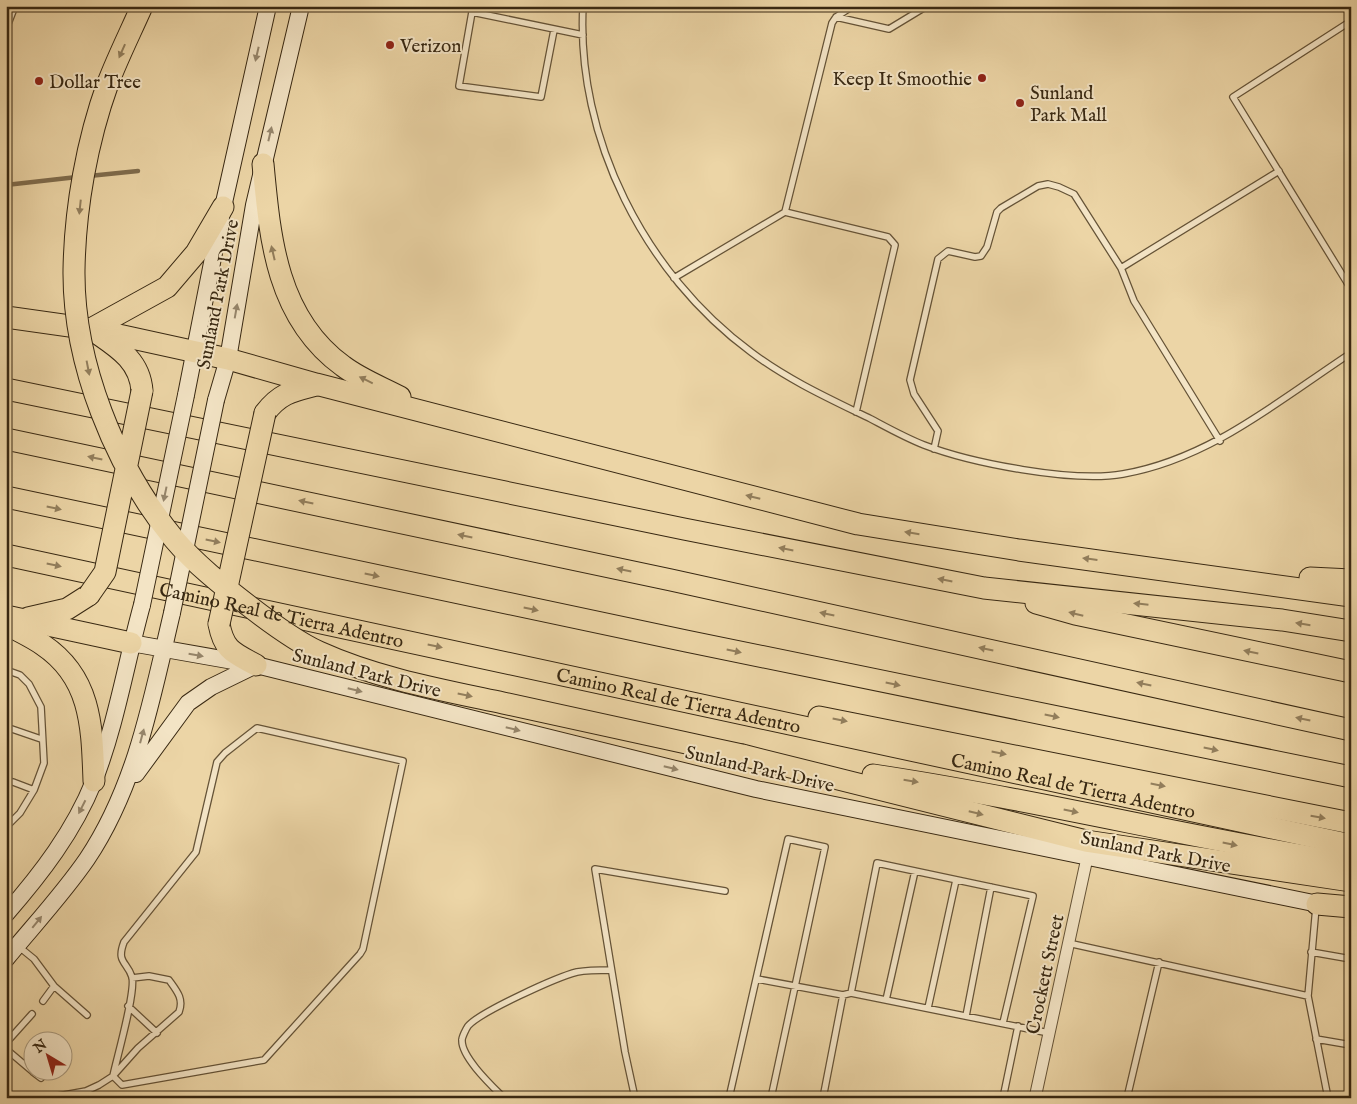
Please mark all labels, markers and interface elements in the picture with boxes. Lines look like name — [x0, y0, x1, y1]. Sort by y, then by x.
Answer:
place label: Verizon — [399, 35, 461, 59]
marker: Verizon — [384, 39, 396, 51]
one-way arrow — [118, 44, 126, 58]
one-way arrow — [253, 46, 261, 61]
place label: Keep It Smoothie — [833, 68, 972, 92]
place label: Dollar Tree — [49, 71, 141, 95]
marker: Keep It Smoothie — [976, 72, 988, 84]
marker: Dollar Tree — [33, 75, 45, 87]
place label: Sunland Park Mall — [1030, 82, 1108, 128]
marker: Sunland Park Mall — [1014, 97, 1026, 109]
one-way arrow — [266, 126, 274, 141]
one-way arrow — [76, 199, 84, 215]
street label: Sunland Park Drive — [193, 217, 245, 371]
one-way arrow — [269, 246, 277, 261]
one-way arrow — [232, 302, 240, 318]
one-way arrow — [84, 360, 92, 376]
one-way arrow — [359, 376, 373, 384]
one-way arrow — [88, 454, 103, 462]
one-way arrow — [161, 487, 169, 502]
one-way arrow — [746, 493, 761, 501]
one-way arrow — [298, 498, 313, 506]
one-way arrow — [46, 504, 62, 512]
one-way arrow — [903, 528, 919, 536]
one-way arrow — [457, 532, 472, 540]
one-way arrow — [205, 537, 220, 545]
one-way arrow — [778, 545, 794, 553]
one-way arrow — [1081, 555, 1097, 563]
one-way arrow — [46, 561, 61, 569]
one-way arrow — [615, 565, 631, 573]
one-way arrow — [364, 571, 379, 579]
one-way arrow — [938, 576, 953, 584]
street label: Camino Real de Tierra Adentro — [157, 578, 406, 654]
one-way arrow — [1133, 600, 1149, 608]
one-way arrow — [523, 605, 539, 613]
one-way arrow — [820, 610, 835, 618]
one-way arrow — [1068, 610, 1083, 618]
one-way arrow — [1294, 619, 1310, 627]
one-way arrow — [428, 643, 444, 651]
street label: Sunland Park Drive — [290, 644, 443, 704]
one-way arrow — [978, 645, 993, 653]
one-way arrow — [726, 647, 741, 655]
one-way arrow — [1244, 648, 1259, 656]
one-way arrow — [189, 652, 205, 660]
street label: Camino Real de Tierra Adentro — [554, 664, 803, 740]
one-way arrow — [885, 680, 901, 688]
one-way arrow — [1137, 680, 1152, 688]
one-way arrow — [348, 686, 363, 694]
one-way arrow — [457, 691, 472, 699]
one-way arrow — [1044, 712, 1060, 720]
one-way arrow — [1296, 715, 1311, 723]
one-way arrow — [832, 717, 848, 725]
one-way arrow — [505, 725, 520, 733]
one-way arrow — [138, 729, 146, 744]
street label: Sunland Park Drive — [683, 741, 837, 799]
one-way arrow — [1204, 745, 1220, 753]
street label: Camino Real de Tierra Adentro — [949, 749, 1197, 825]
one-way arrow — [991, 749, 1007, 757]
one-way arrow — [663, 764, 678, 772]
one-way arrow — [903, 777, 919, 785]
one-way arrow — [1151, 781, 1166, 789]
one-way arrow — [77, 800, 85, 814]
one-way arrow — [1063, 808, 1079, 816]
one-way arrow — [968, 809, 983, 817]
one-way arrow — [1310, 814, 1326, 822]
street label: Sunland Park Drive — [1079, 827, 1233, 879]
one-way arrow — [1222, 840, 1237, 848]
street label: Crockett Street — [1022, 912, 1070, 1037]
one-way arrow — [32, 915, 43, 928]
north arrow — [22, 1032, 72, 1082]
text: N — [30, 1036, 51, 1058]

